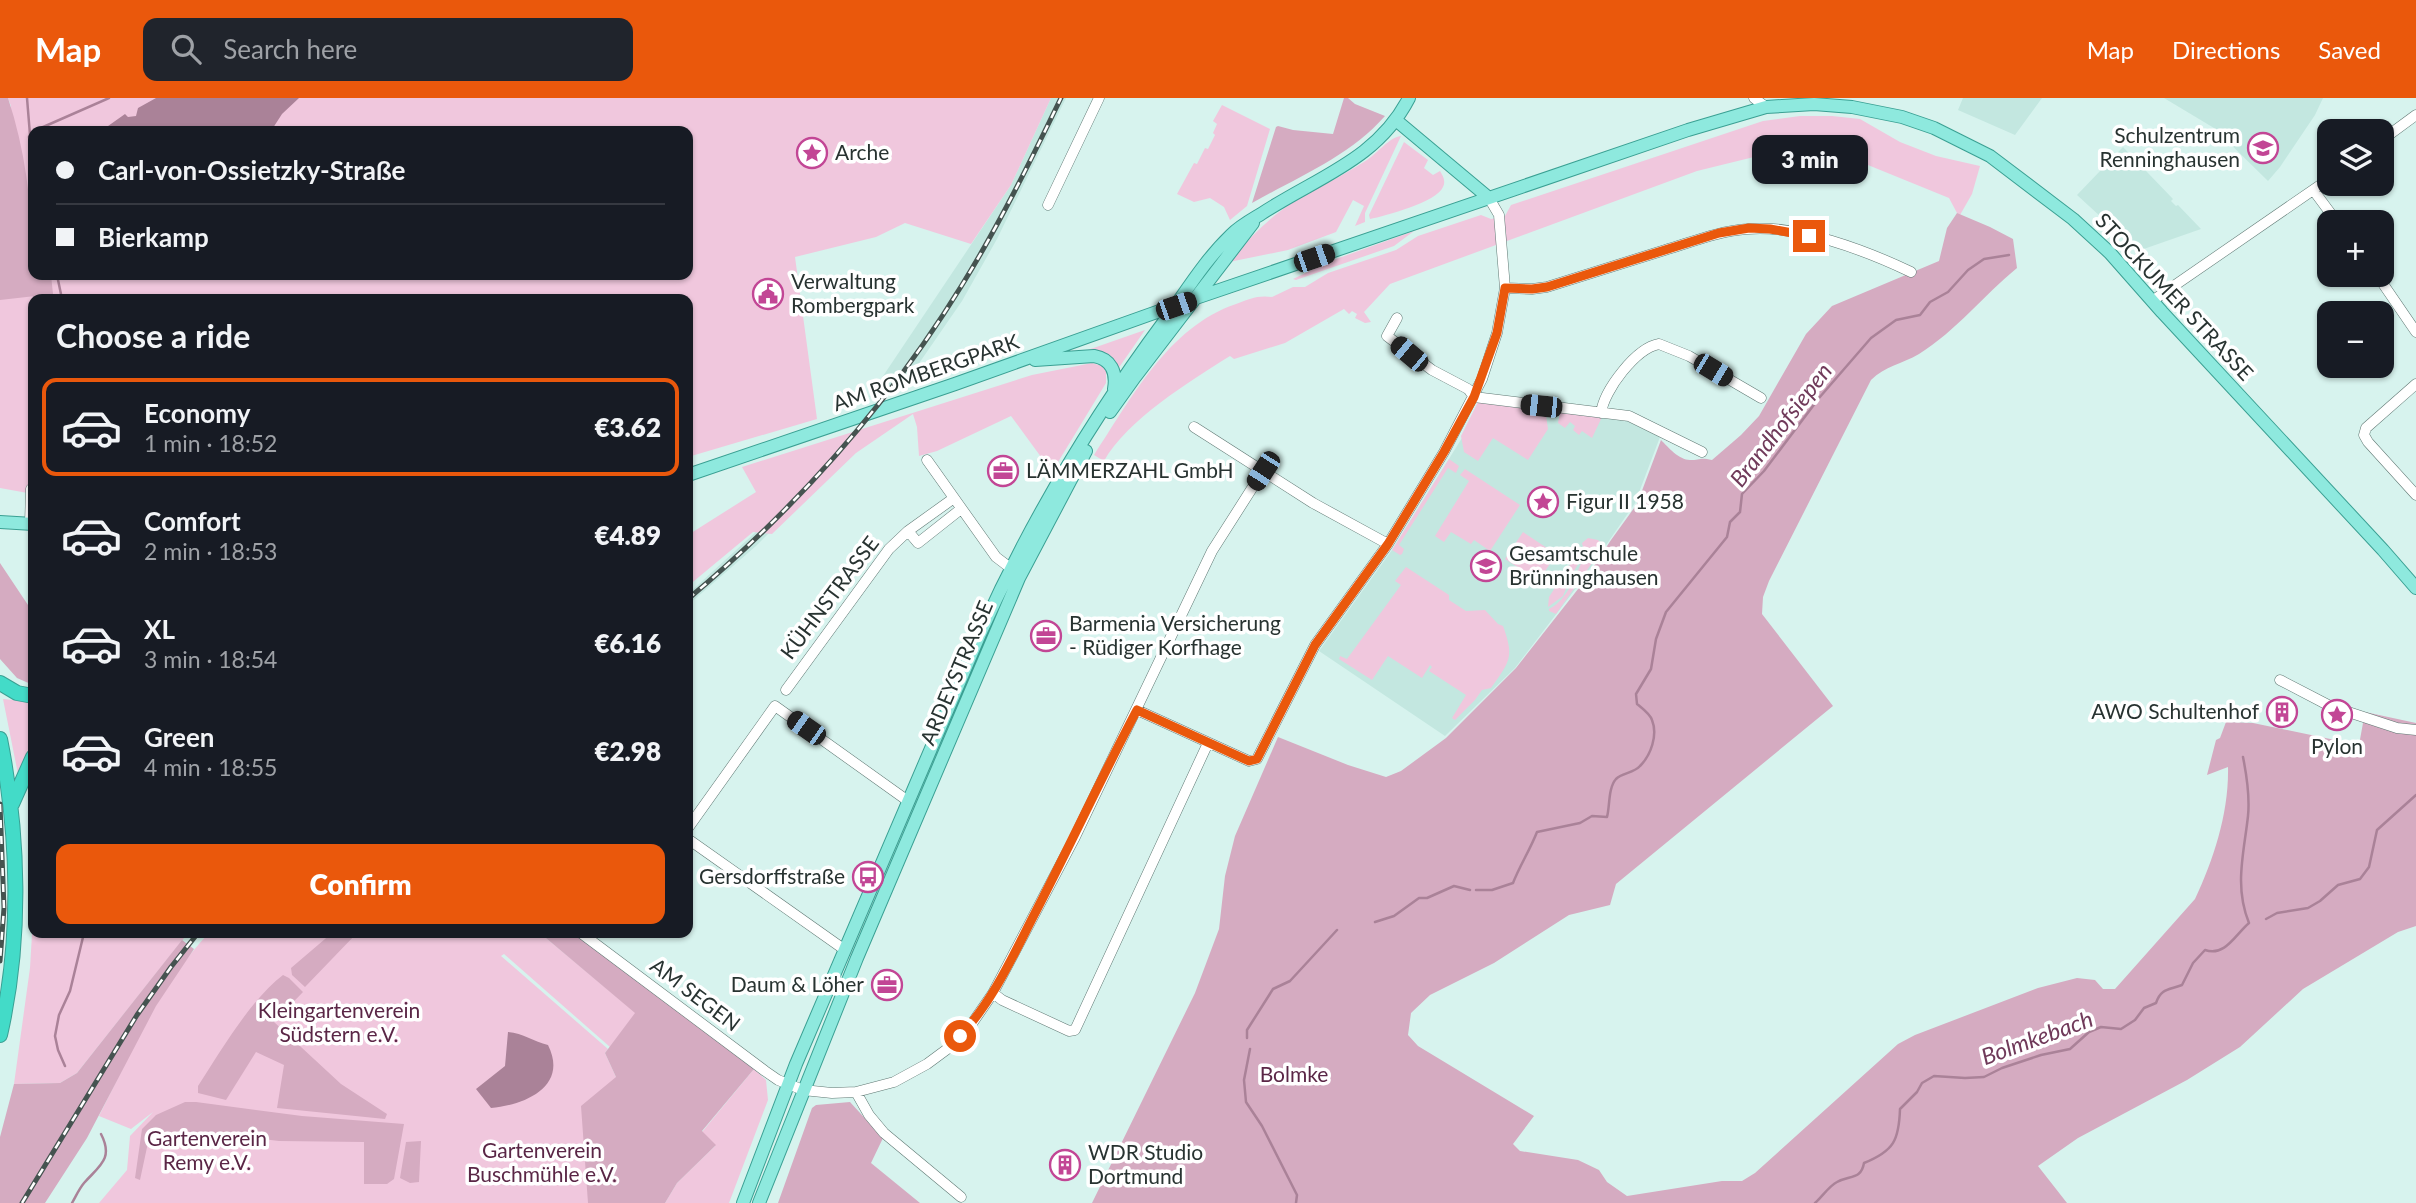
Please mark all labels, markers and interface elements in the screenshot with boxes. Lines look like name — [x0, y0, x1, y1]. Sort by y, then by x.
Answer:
search box — [143, 18, 633, 81]
text: Map — [35, 29, 101, 69]
icon: search — [167, 30, 205, 68]
text: Search here — [223, 33, 357, 65]
text: Map — [2087, 35, 2134, 64]
text: Directions — [2172, 35, 2280, 64]
text: Saved — [2318, 35, 2381, 64]
map controls — [2317, 119, 2394, 378]
button: layers — [2317, 119, 2394, 196]
place label: Schulzentrum Renninghausen — [2100, 122, 2240, 171]
school or university icon: Schulzentrum Renninghausen — [2246, 131, 2280, 165]
callout: 3 min — [1751, 135, 1867, 184]
place icon: Arche — [795, 136, 829, 170]
place label: Arche — [835, 139, 889, 164]
text: 3 min — [1781, 145, 1839, 173]
text: Carl-von-Ossietzky-Straße — [98, 154, 405, 186]
street label: STOCKUMER STRASSE — [2091, 207, 2259, 385]
button: + — [2317, 210, 2394, 287]
route end — [1793, 220, 1825, 252]
text: Bierkamp — [98, 221, 209, 253]
car — [1291, 241, 1338, 275]
place label: Verwaltung Rombergpark — [791, 268, 915, 317]
public building icon: Verwaltung Rombergpark — [751, 277, 785, 311]
car — [1153, 289, 1200, 323]
button: − — [2317, 301, 2394, 378]
text: Choose a ride — [56, 316, 250, 355]
street label: AM ROMBERGPARK — [829, 328, 1022, 415]
car — [1387, 332, 1432, 376]
car — [1690, 350, 1737, 390]
water label: Brandhofsiepen — [1723, 357, 1837, 492]
car — [1520, 393, 1563, 419]
icon: car — [60, 396, 123, 459]
text: Economy — [144, 397, 250, 429]
text: €3.62 — [594, 411, 661, 443]
text: 1 min · 18:52 — [144, 429, 277, 457]
car — [1243, 448, 1284, 494]
office icon: LÄMMERZAHL GmbH — [986, 454, 1020, 488]
place label: LÄMMERZAHL GmbH — [1026, 457, 1234, 482]
place icon: Figur II 1958 — [1526, 485, 1560, 519]
place label: Figur II 1958 — [1566, 488, 1684, 513]
icon: car — [60, 504, 123, 567]
text: Comfort — [144, 505, 241, 537]
text: €4.89 — [594, 519, 661, 551]
street label: KÜHNSTRASSE — [774, 531, 883, 664]
text: 2 min · 18:53 — [144, 537, 277, 565]
place label: Gesamtschule Brünninghausen — [1509, 540, 1659, 589]
school or university icon: Gesamtschule Brünninghausen — [1469, 549, 1503, 583]
street label: ARDEYSTRASSE — [914, 597, 997, 748]
place label: Barmenia Versicherung - Rüdiger Korfhage — [1069, 610, 1281, 659]
icon: car — [60, 612, 123, 675]
text: XL — [144, 613, 175, 645]
office icon: Barmenia Versicherung - Rüdiger Korfhage — [1029, 619, 1063, 653]
text: €6.16 — [594, 627, 661, 659]
text: 3 min · 18:54 — [144, 645, 277, 673]
building icon: AWO Schultenhof — [2265, 695, 2299, 729]
place label: AWO Schultenhof — [2091, 698, 2260, 723]
place icon: Pylon — [2320, 698, 2354, 732]
car — [783, 707, 830, 749]
icon: car — [60, 720, 123, 783]
text: Green — [144, 721, 214, 753]
place label: Pylon — [2311, 733, 2363, 758]
text: €2.98 — [594, 735, 661, 767]
text: 4 min · 18:55 — [144, 753, 277, 781]
button: Confirm — [56, 844, 665, 924]
bus stop icon: Gersdorffstraße — [851, 860, 885, 894]
place label: Gersdorffstraße — [699, 863, 845, 888]
street label: AM SEGEN — [646, 952, 746, 1036]
office icon: Daum & Löher — [870, 968, 904, 1002]
place label: Daum & Löher — [731, 971, 864, 996]
park label: Kleingartenverein Südstern e.V. — [258, 997, 420, 1046]
water label: Bolmkebach — [1977, 1004, 2096, 1070]
route start — [944, 1020, 976, 1052]
park label: Bolmke — [1260, 1061, 1328, 1086]
park label: Gartenverein Remy e.V. — [147, 1125, 267, 1174]
park label: Gartenverein Buschmühle e.V. — [467, 1137, 617, 1186]
place label: WDR Studio Dortmund — [1088, 1139, 1203, 1188]
building icon: WDR Studio Dortmund — [1048, 1148, 1082, 1182]

